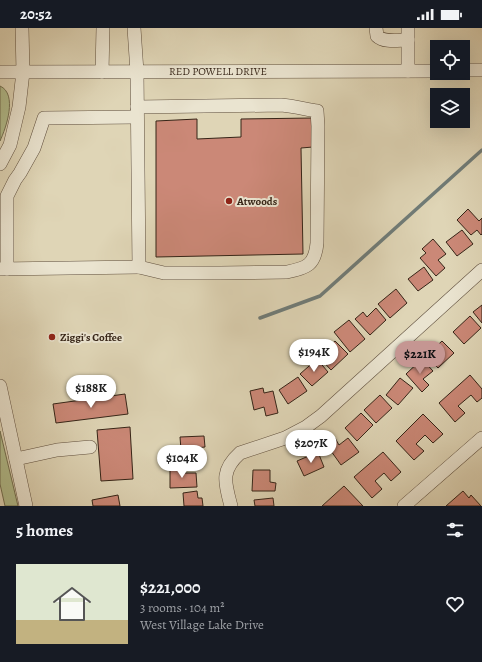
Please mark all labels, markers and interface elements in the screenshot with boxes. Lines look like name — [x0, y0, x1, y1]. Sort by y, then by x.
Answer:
text: 20:52 — [20, 4, 52, 24]
map controls — [430, 40, 470, 128]
button: locate — [430, 40, 470, 80]
street label: RED POWELL DRIVE — [169, 64, 267, 79]
button: layers — [430, 88, 470, 128]
place label: Atwoods — [236, 194, 278, 209]
marker: Atwoods — [224, 196, 234, 206]
place label: Ziggi's Coffee — [60, 330, 122, 345]
marker: Ziggi's Coffee — [47, 332, 57, 342]
pin: $194K — [286, 339, 342, 373]
pin: $221K — [392, 341, 448, 375]
text: $194K — [298, 343, 330, 360]
text: $221K — [404, 345, 436, 362]
pin: $188K — [63, 375, 119, 409]
text: $188K — [75, 379, 107, 396]
pin: $207K — [283, 430, 339, 464]
text: $207K — [295, 434, 327, 451]
pin: $104K — [154, 445, 210, 479]
text: $104K — [166, 449, 198, 466]
text: 5 homes — [16, 519, 73, 542]
icon: filters — [444, 519, 466, 541]
text: $221,000 — [140, 576, 201, 599]
icon: home — [48, 580, 96, 628]
icon: heart — [444, 593, 466, 615]
text: 3 rooms · 104 m² — [140, 599, 224, 616]
text: West Village Lake Drive — [140, 616, 264, 633]

